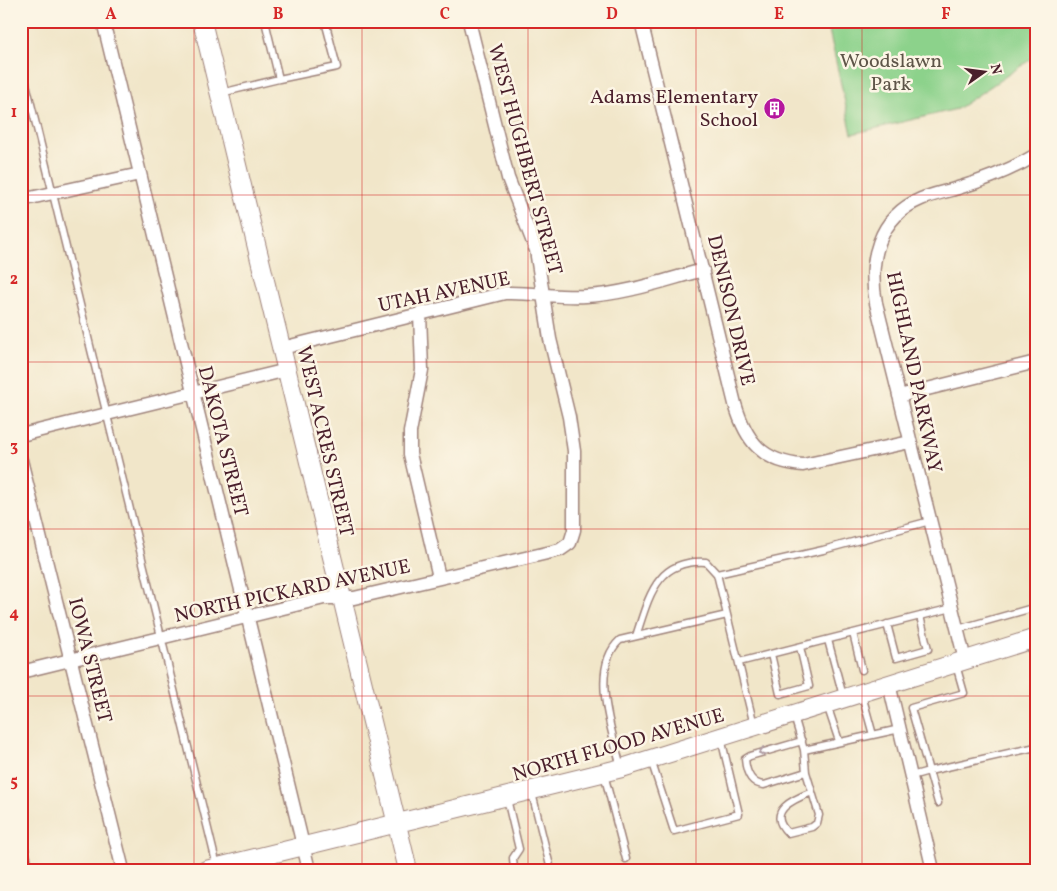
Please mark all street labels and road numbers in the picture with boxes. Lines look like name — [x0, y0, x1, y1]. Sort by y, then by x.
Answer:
street label: WEST HUGHBERT STREET — [480, 41, 568, 278]
street label: DENISON DRIVE — [699, 232, 761, 389]
street label: UTAH AVENUE — [376, 265, 513, 321]
street label: HIGHLAND PARKWAY — [878, 269, 948, 476]
street label: WEST ACRES STREET — [288, 343, 360, 540]
street label: DAKOTA STREET — [190, 363, 254, 520]
street label: NORTH PICKARD AVENUE — [172, 553, 413, 631]
street label: IOWA STREET — [60, 595, 118, 726]
street label: NORTH FLOOD AVENUE — [509, 702, 728, 790]

